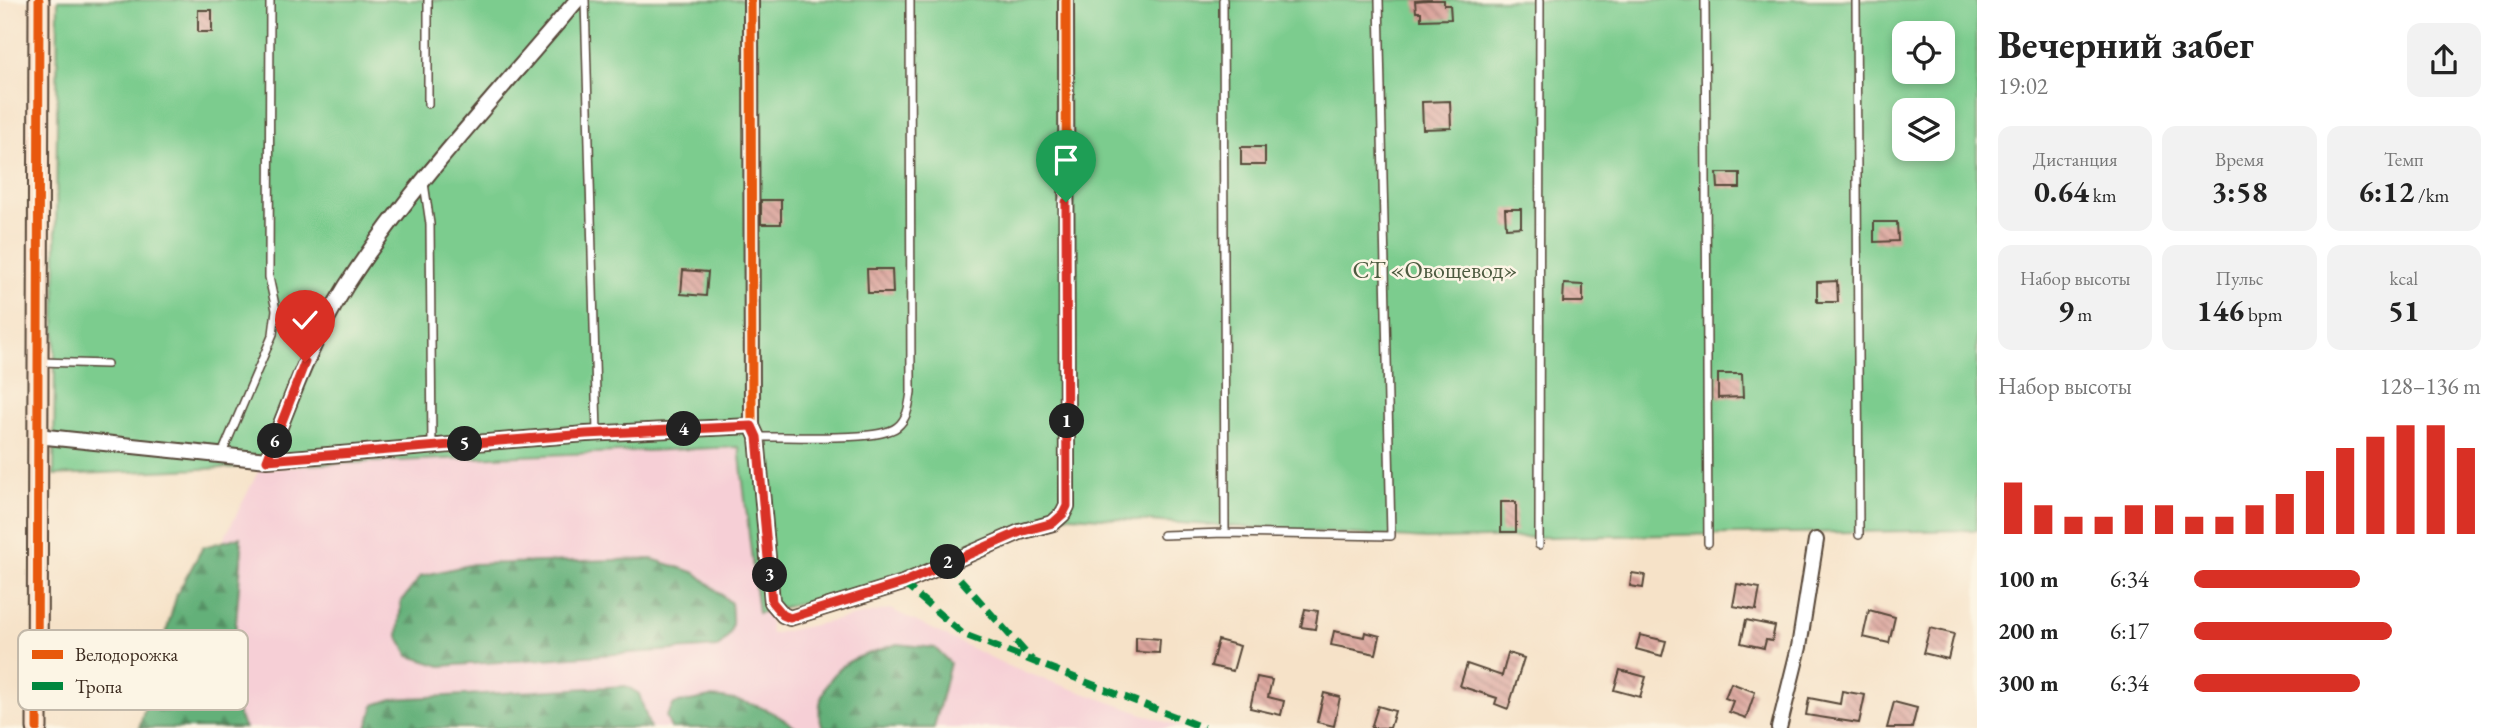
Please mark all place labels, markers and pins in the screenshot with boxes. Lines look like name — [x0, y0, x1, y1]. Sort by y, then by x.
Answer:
pin — [1036, 130, 1096, 202]
pin — [275, 290, 335, 362]
pin: 1 — [1050, 404, 1084, 438]
pin: 4 — [666, 412, 702, 446]
pin: 6 — [258, 424, 292, 458]
pin: 5 — [448, 426, 482, 462]
pin: 2 — [930, 544, 965, 580]
pin: 3 — [752, 558, 788, 592]

